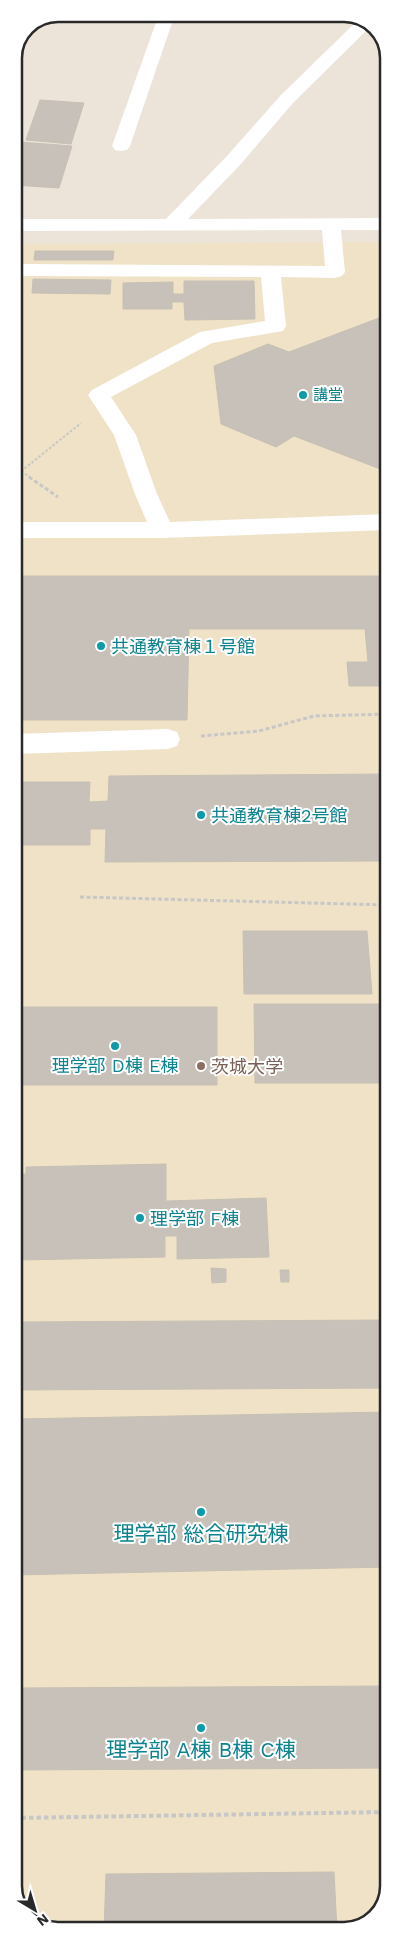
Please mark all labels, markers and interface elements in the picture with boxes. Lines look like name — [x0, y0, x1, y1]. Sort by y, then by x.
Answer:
place label: 講堂 — [313, 386, 343, 404]
marker: 講堂 — [297, 389, 309, 401]
place label: 共通教育棟１号館 — [111, 636, 255, 657]
marker: 共通教育棟１号館 — [95, 640, 107, 652]
place label: 共通教育棟2号館 — [211, 805, 348, 826]
marker: 共通教育棟2号館 — [195, 809, 207, 821]
marker: 理学部 D棟 E棟 — [109, 1040, 121, 1052]
place label: 理学部 D棟 E棟 — [52, 1055, 178, 1076]
place label: 茨城大学 — [211, 1056, 283, 1077]
marker: 茨城大学 — [195, 1060, 207, 1072]
place label: 理学部 F棟 — [150, 1208, 239, 1229]
marker: 理学部 F棟 — [134, 1212, 146, 1224]
marker: 理学部 総合研究棟 — [195, 1506, 207, 1518]
place label: 理学部 総合研究棟 — [113, 1521, 289, 1546]
marker: 理学部 A棟 B棟 C棟 — [195, 1722, 207, 1734]
place label: 理学部 A棟 B棟 C棟 — [106, 1737, 296, 1762]
north arrow — [10, 1885, 60, 1935]
text: N — [34, 1911, 52, 1930]

